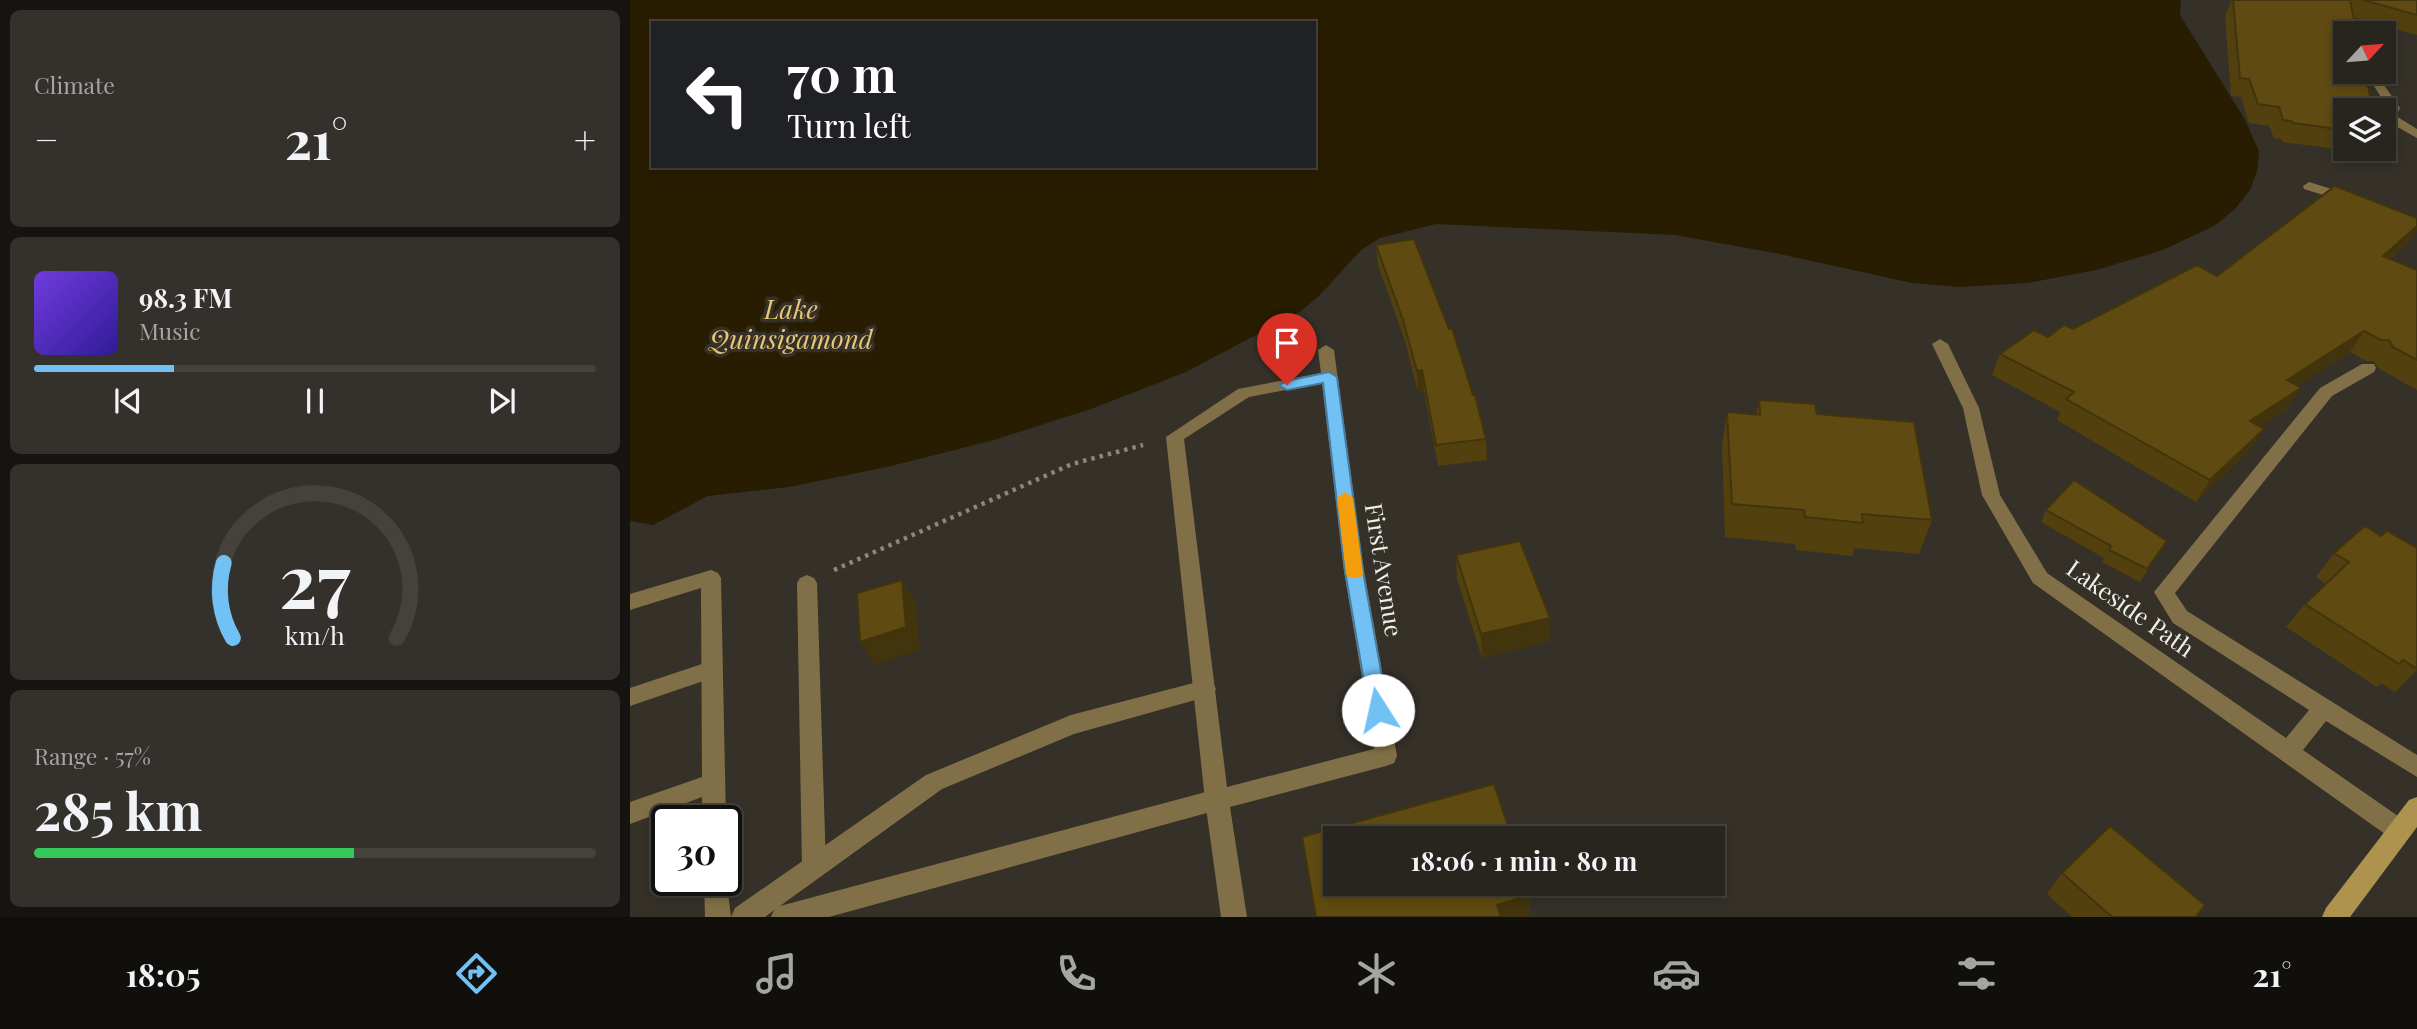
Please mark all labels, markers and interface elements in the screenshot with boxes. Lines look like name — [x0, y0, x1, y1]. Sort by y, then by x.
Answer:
north arrow — [2333, 21, 2396, 84]
map controls — [2333, 21, 2396, 161]
text: 70 m — [787, 40, 897, 105]
icon: left — [672, 49, 763, 140]
text: Climate — [34, 69, 115, 100]
button: layers — [2333, 98, 2396, 161]
text: Turn left — [787, 103, 911, 146]
text: 21° — [285, 104, 348, 173]
text: − — [34, 113, 59, 164]
text: + — [574, 113, 596, 164]
text: 98.3 FM — [139, 280, 232, 315]
water label: Lake Quinsigamond — [707, 291, 874, 356]
pin — [1257, 313, 1317, 385]
text: Music — [139, 315, 200, 346]
icon: arrive — [1268, 324, 1306, 362]
icon: previous — [109, 382, 147, 420]
icon: pause — [296, 382, 334, 420]
icon: next — [483, 382, 521, 420]
street label: First Avenue — [1359, 501, 1411, 639]
text: 27 — [279, 529, 351, 626]
street label: Lakeside Path — [2061, 552, 2201, 663]
text: km/h — [285, 618, 345, 651]
position arrow — [1341, 673, 1415, 747]
text: Range · 57% — [34, 740, 151, 771]
text: 285 km — [34, 775, 202, 844]
speed limit sign: 30 — [651, 805, 742, 896]
text: 18:06 · 1 min · 80 m — [1411, 843, 1637, 878]
icon: directions — [452, 949, 501, 998]
icon: music — [752, 949, 801, 998]
icon: phone — [1052, 949, 1101, 998]
icon: climate — [1352, 949, 1401, 998]
icon: car — [1652, 949, 1701, 998]
icon: filters — [1952, 949, 2001, 998]
text: 18:05 — [126, 952, 200, 995]
text: 21° — [2253, 952, 2291, 995]

